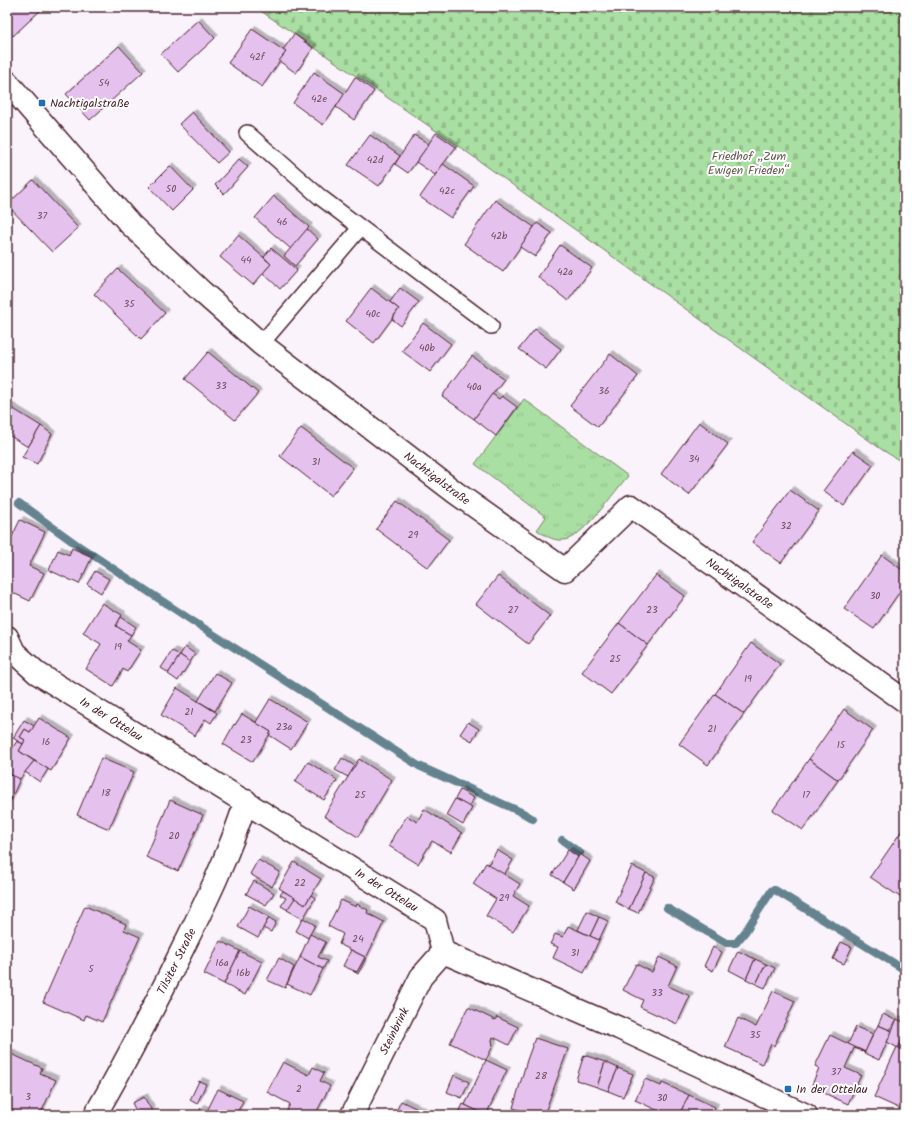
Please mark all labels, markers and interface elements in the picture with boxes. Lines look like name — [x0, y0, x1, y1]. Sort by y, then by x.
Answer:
house number: 42f — [249, 49, 266, 65]
house number: 54 — [99, 75, 110, 91]
house number: 42e — [311, 91, 327, 107]
place label: Nachtigalstraße — [50, 94, 130, 113]
marker: Nachtigalstraße — [37, 98, 47, 108]
park label: Friedhof „Zum Ewigen Frieden“ — [708, 147, 790, 180]
house number: 42d — [367, 152, 384, 168]
house number: 50 — [166, 181, 176, 197]
house number: 42c — [439, 183, 455, 199]
house number: 37 — [37, 208, 48, 224]
house number: 46 — [276, 214, 288, 230]
house number: 42b — [491, 228, 508, 244]
house number: 44 — [240, 252, 252, 268]
house number: 42a — [557, 264, 573, 280]
house number: 35 — [123, 296, 135, 312]
house number: 40c — [366, 306, 381, 322]
house number: 40b — [419, 340, 436, 356]
house number: 33 — [215, 378, 227, 394]
house number: 40a — [466, 379, 482, 395]
house number: 36 — [598, 383, 610, 399]
street label: Nachtigalstraße — [400, 447, 475, 510]
house number: 34 — [688, 451, 700, 467]
house number: 31 — [312, 454, 320, 470]
house number: 32 — [780, 518, 792, 534]
house number: 29 — [408, 527, 418, 543]
street label: Nachtigalstraße — [702, 553, 778, 615]
house number: 30 — [870, 588, 880, 604]
house number: 27 — [508, 602, 519, 618]
house number: 23 — [646, 602, 658, 618]
house number: 19 — [114, 639, 122, 655]
house number: 25 — [609, 651, 621, 667]
house number: 19 — [744, 671, 752, 687]
street label: In der Ottelau — [76, 692, 147, 746]
house number: 21 — [185, 704, 193, 720]
house number: 23a — [276, 719, 292, 735]
house number: 21 — [708, 721, 716, 737]
house number: 23 — [240, 732, 252, 748]
house number: 16 — [42, 734, 50, 750]
house number: 15 — [837, 737, 846, 753]
house number: 18 — [101, 785, 112, 801]
house number: 25 — [354, 787, 366, 803]
house number: 17 — [802, 787, 810, 803]
house number: 20 — [169, 828, 179, 844]
street label: In der Ottelau — [351, 863, 422, 917]
house number: 22 — [294, 875, 306, 891]
house number: 29 — [499, 890, 509, 906]
street label: Tilsiter Straße — [152, 924, 201, 998]
house number: 24 — [352, 931, 364, 947]
house number: 31 — [571, 945, 579, 961]
house number: 16a — [215, 955, 229, 971]
house number: 5 — [88, 961, 94, 977]
house number: 16b — [236, 965, 251, 981]
house number: 33 — [651, 985, 663, 1001]
street label: Steinbrink — [374, 1004, 414, 1058]
house number: 35 — [749, 1027, 761, 1043]
house number: 37 — [831, 1064, 842, 1080]
house number: 28 — [535, 1068, 548, 1084]
place label: In der Ottelau — [796, 1080, 868, 1099]
house number: 2 — [296, 1081, 302, 1097]
marker: In der Ottelau — [783, 1084, 793, 1094]
house number: 3 — [25, 1089, 31, 1105]
house number: 30 — [657, 1090, 667, 1106]

